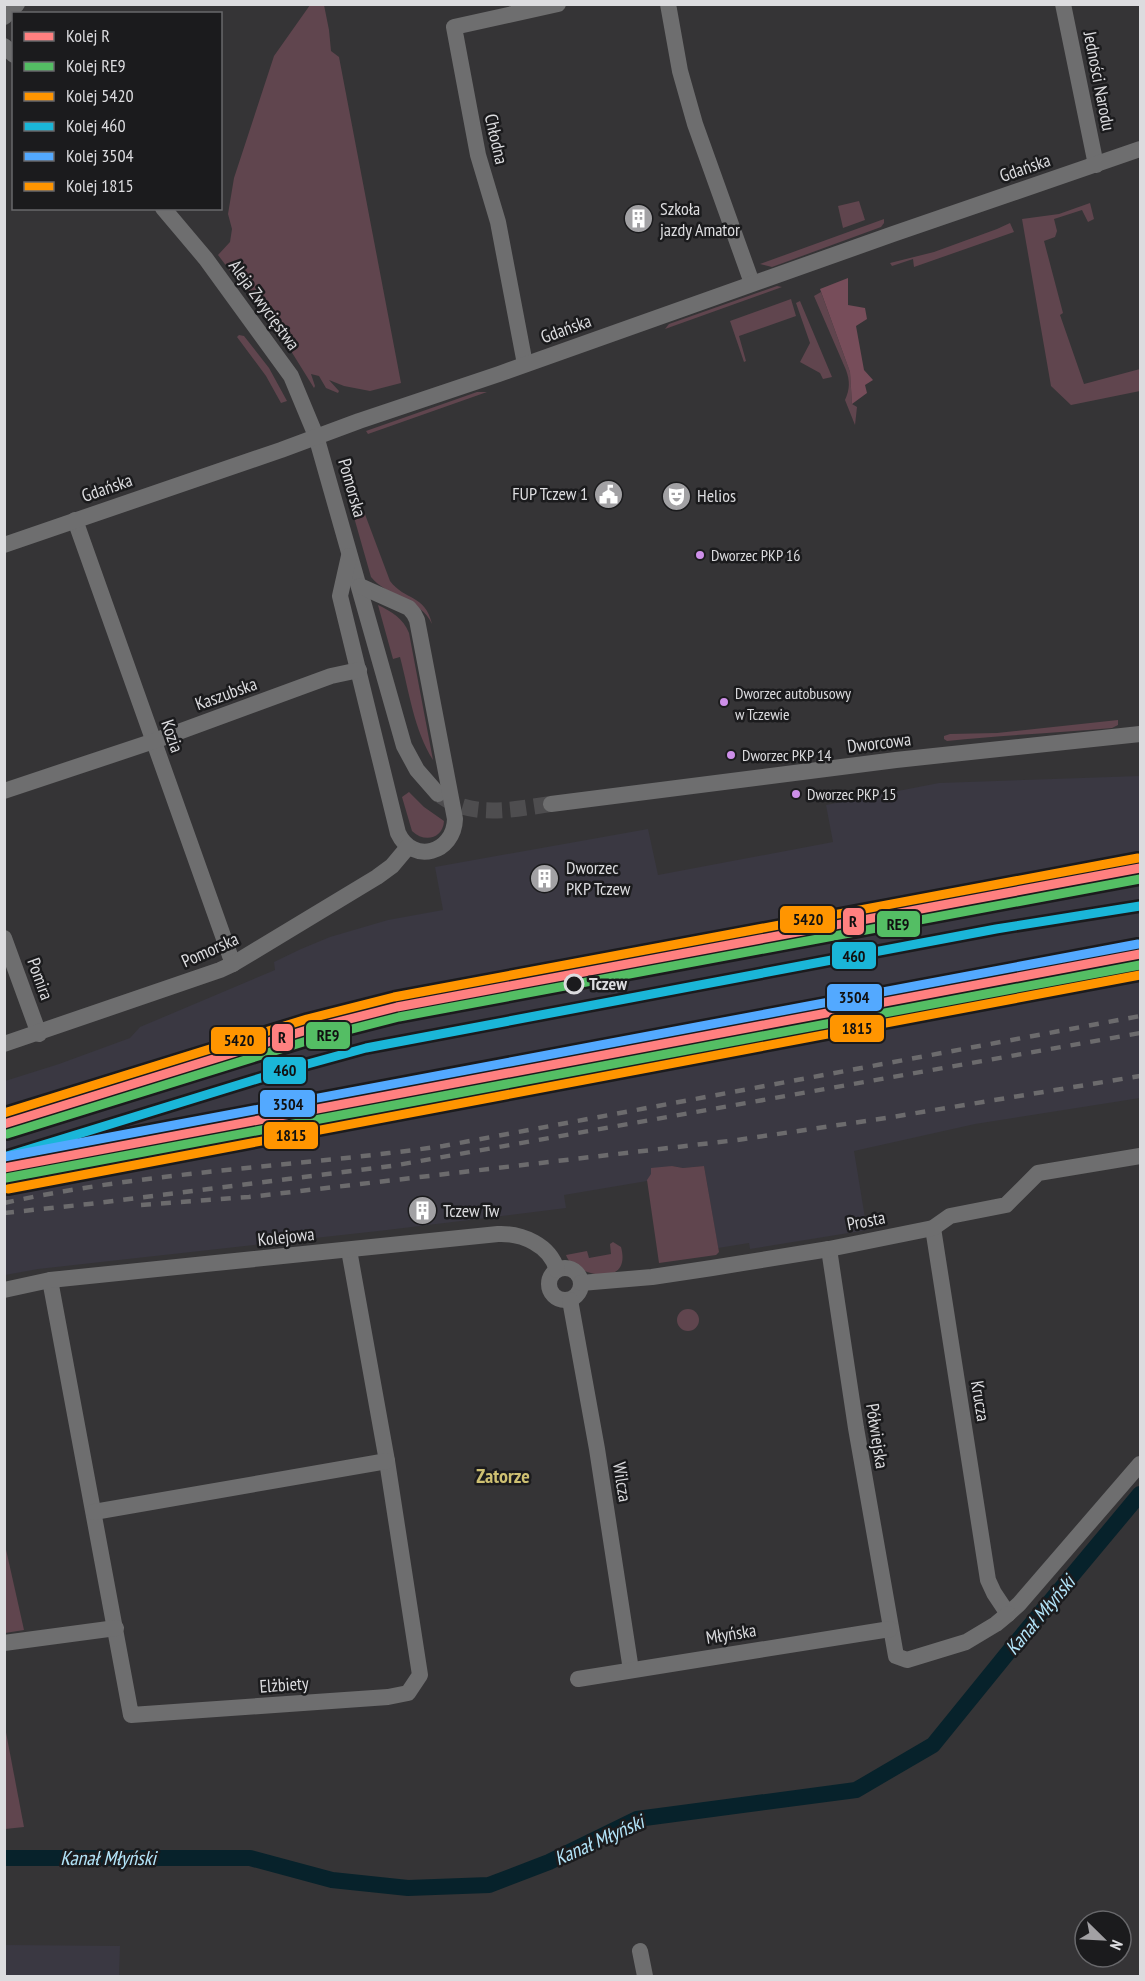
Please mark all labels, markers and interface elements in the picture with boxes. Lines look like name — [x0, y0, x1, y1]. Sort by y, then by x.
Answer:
legend — [12, 12, 222, 210]
text: Kolej R — [66, 24, 110, 47]
street label: Jedności Narodu — [1078, 28, 1120, 133]
text: Kolej RE9 — [66, 54, 126, 77]
text: Kolej 5420 — [66, 84, 134, 107]
street label: Chłodna — [480, 111, 513, 166]
text: Kolej 460 — [66, 114, 126, 137]
text: Kolej 3504 — [66, 144, 134, 167]
street label: Gdańska — [996, 148, 1053, 187]
text: Kolej 1815 — [66, 174, 134, 197]
place label: Szkoła jazdy Amator — [660, 197, 740, 241]
building icon: Szkoła jazdy Amator — [623, 203, 655, 235]
street label: Aleja Zwycięstwa — [224, 255, 305, 354]
street label: Gdańska — [537, 309, 594, 348]
street label: Pomorska — [333, 456, 372, 520]
street label: Gdańska — [78, 468, 135, 507]
public building icon: FUP Tczew 1 — [593, 478, 625, 510]
theatre icon: Helios — [660, 480, 692, 512]
place label: FUP Tczew 1 — [512, 482, 588, 505]
place label: Helios — [697, 484, 736, 507]
place label: Dworzec PKP 16 — [711, 545, 800, 565]
marker: Dworzec PKP 16 — [694, 549, 706, 561]
street label: Kaszubska — [192, 672, 260, 715]
place label: Dworzec autobusowy w Tczewie — [735, 683, 851, 724]
marker: Dworzec autobusowy w Tczewie — [718, 696, 730, 708]
street label: Kozia — [156, 716, 189, 755]
street label: Dworcowa — [846, 727, 912, 758]
place label: Dworzec PKP 14 — [742, 745, 831, 765]
marker: Dworzec PKP 14 — [725, 749, 737, 761]
place label: Dworzec PKP 15 — [807, 784, 896, 804]
marker: Dworzec PKP 15 — [790, 788, 802, 800]
place label: Dworzec PKP Tczew — [566, 856, 631, 900]
building icon: Dworzec PKP Tczew — [529, 862, 561, 894]
line badge: 5420 — [779, 905, 836, 934]
line badge: R — [842, 907, 865, 936]
text: 5420 — [793, 909, 824, 929]
line badge: RE9 — [876, 910, 921, 938]
text: R — [849, 911, 857, 931]
text: RE9 — [887, 914, 909, 934]
street label: Pomorska — [178, 927, 242, 972]
line badge: 460 — [831, 941, 877, 970]
text: 460 — [843, 946, 866, 966]
street label: Pomira — [22, 955, 59, 1003]
place label: Tczew — [589, 972, 627, 995]
marker: Tczew — [564, 974, 584, 994]
line badge: 3504 — [826, 983, 883, 1012]
text: 3504 — [839, 987, 870, 1007]
line badge: 1815 — [829, 1014, 885, 1043]
text: 1815 — [842, 1018, 872, 1038]
line badge: RE9 — [305, 1021, 351, 1050]
line badge: R — [271, 1023, 294, 1052]
text: RE9 — [317, 1025, 339, 1045]
line badge: 5420 — [210, 1026, 267, 1055]
text: R — [278, 1027, 286, 1047]
text: 5420 — [224, 1030, 255, 1050]
line badge: 460 — [262, 1056, 307, 1085]
text: 460 — [274, 1060, 297, 1080]
line badge: 3504 — [259, 1089, 316, 1118]
text: 3504 — [273, 1094, 304, 1114]
line badge: 1815 — [263, 1121, 319, 1150]
text: 1815 — [276, 1125, 306, 1145]
building icon: Tczew Tw — [406, 1195, 438, 1227]
place label: Tczew Tw — [443, 1199, 500, 1222]
street label: Prosta — [845, 1206, 887, 1235]
street label: Kolejowa — [256, 1222, 315, 1251]
street label: Krucza — [966, 1379, 995, 1423]
street label: Półwiejska — [861, 1402, 894, 1470]
street label: Wilcza — [608, 1460, 637, 1504]
district label: Zatorze — [476, 1463, 530, 1489]
water label: Kanał Młyński — [999, 1568, 1082, 1660]
street label: Młyńska — [704, 1618, 758, 1649]
street label: Elżbiety — [259, 1671, 310, 1698]
water label: Kanał Młyński — [550, 1808, 650, 1871]
water label: Kanał Młyński — [60, 1845, 159, 1871]
north arrow — [1073, 1909, 1133, 1969]
text: N — [1106, 1937, 1128, 1953]

